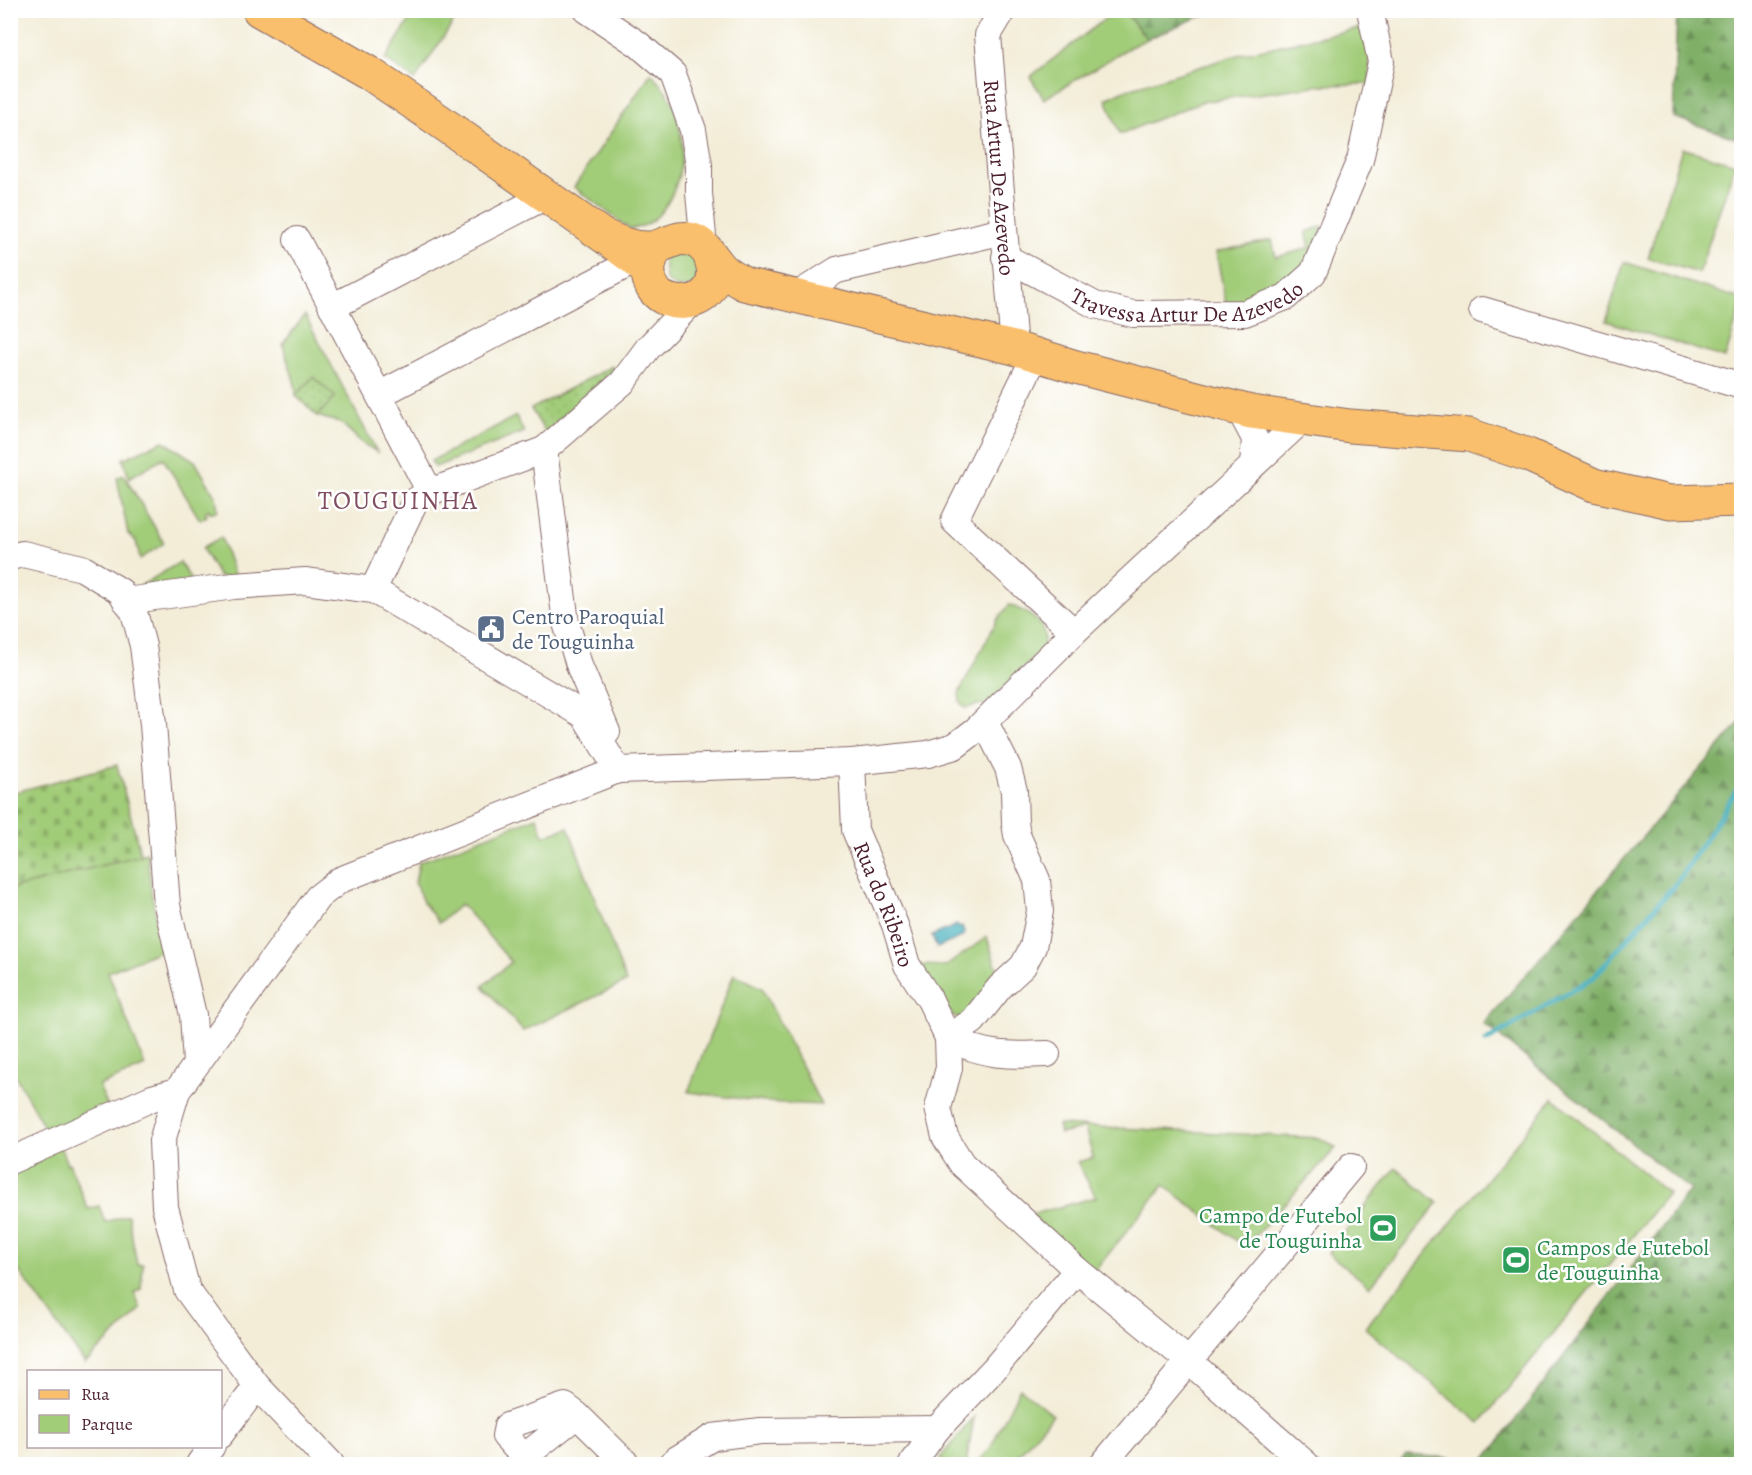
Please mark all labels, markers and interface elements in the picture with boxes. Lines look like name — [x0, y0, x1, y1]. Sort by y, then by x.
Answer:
street label: Rua Artur De Azevedo — [976, 78, 1022, 277]
street label: Travessa Artur De Azevedo — [1066, 266, 1306, 300]
text: Travessa Artur De Azevedo — [1065, 274, 1310, 330]
district label: TOUGUINHA — [318, 483, 478, 518]
place label: Centro Paroquial de Touguinha — [512, 602, 664, 657]
public building icon: Centro Paroquial de Touguinha — [475, 613, 507, 645]
street label: Rua do Ribeiro — [846, 837, 921, 971]
place label: Campo de Futebol de Touguinha — [1199, 1201, 1363, 1256]
sports icon: Campo de Futebol de Touguinha — [1367, 1212, 1399, 1244]
place label: Campos de Futebol de Touguinha — [1537, 1233, 1709, 1288]
sports icon: Campos de Futebol de Touguinha — [1500, 1244, 1532, 1276]
legend — [27, 1370, 222, 1448]
text: Rua — [81, 1382, 110, 1406]
text: Parque — [81, 1412, 133, 1436]

